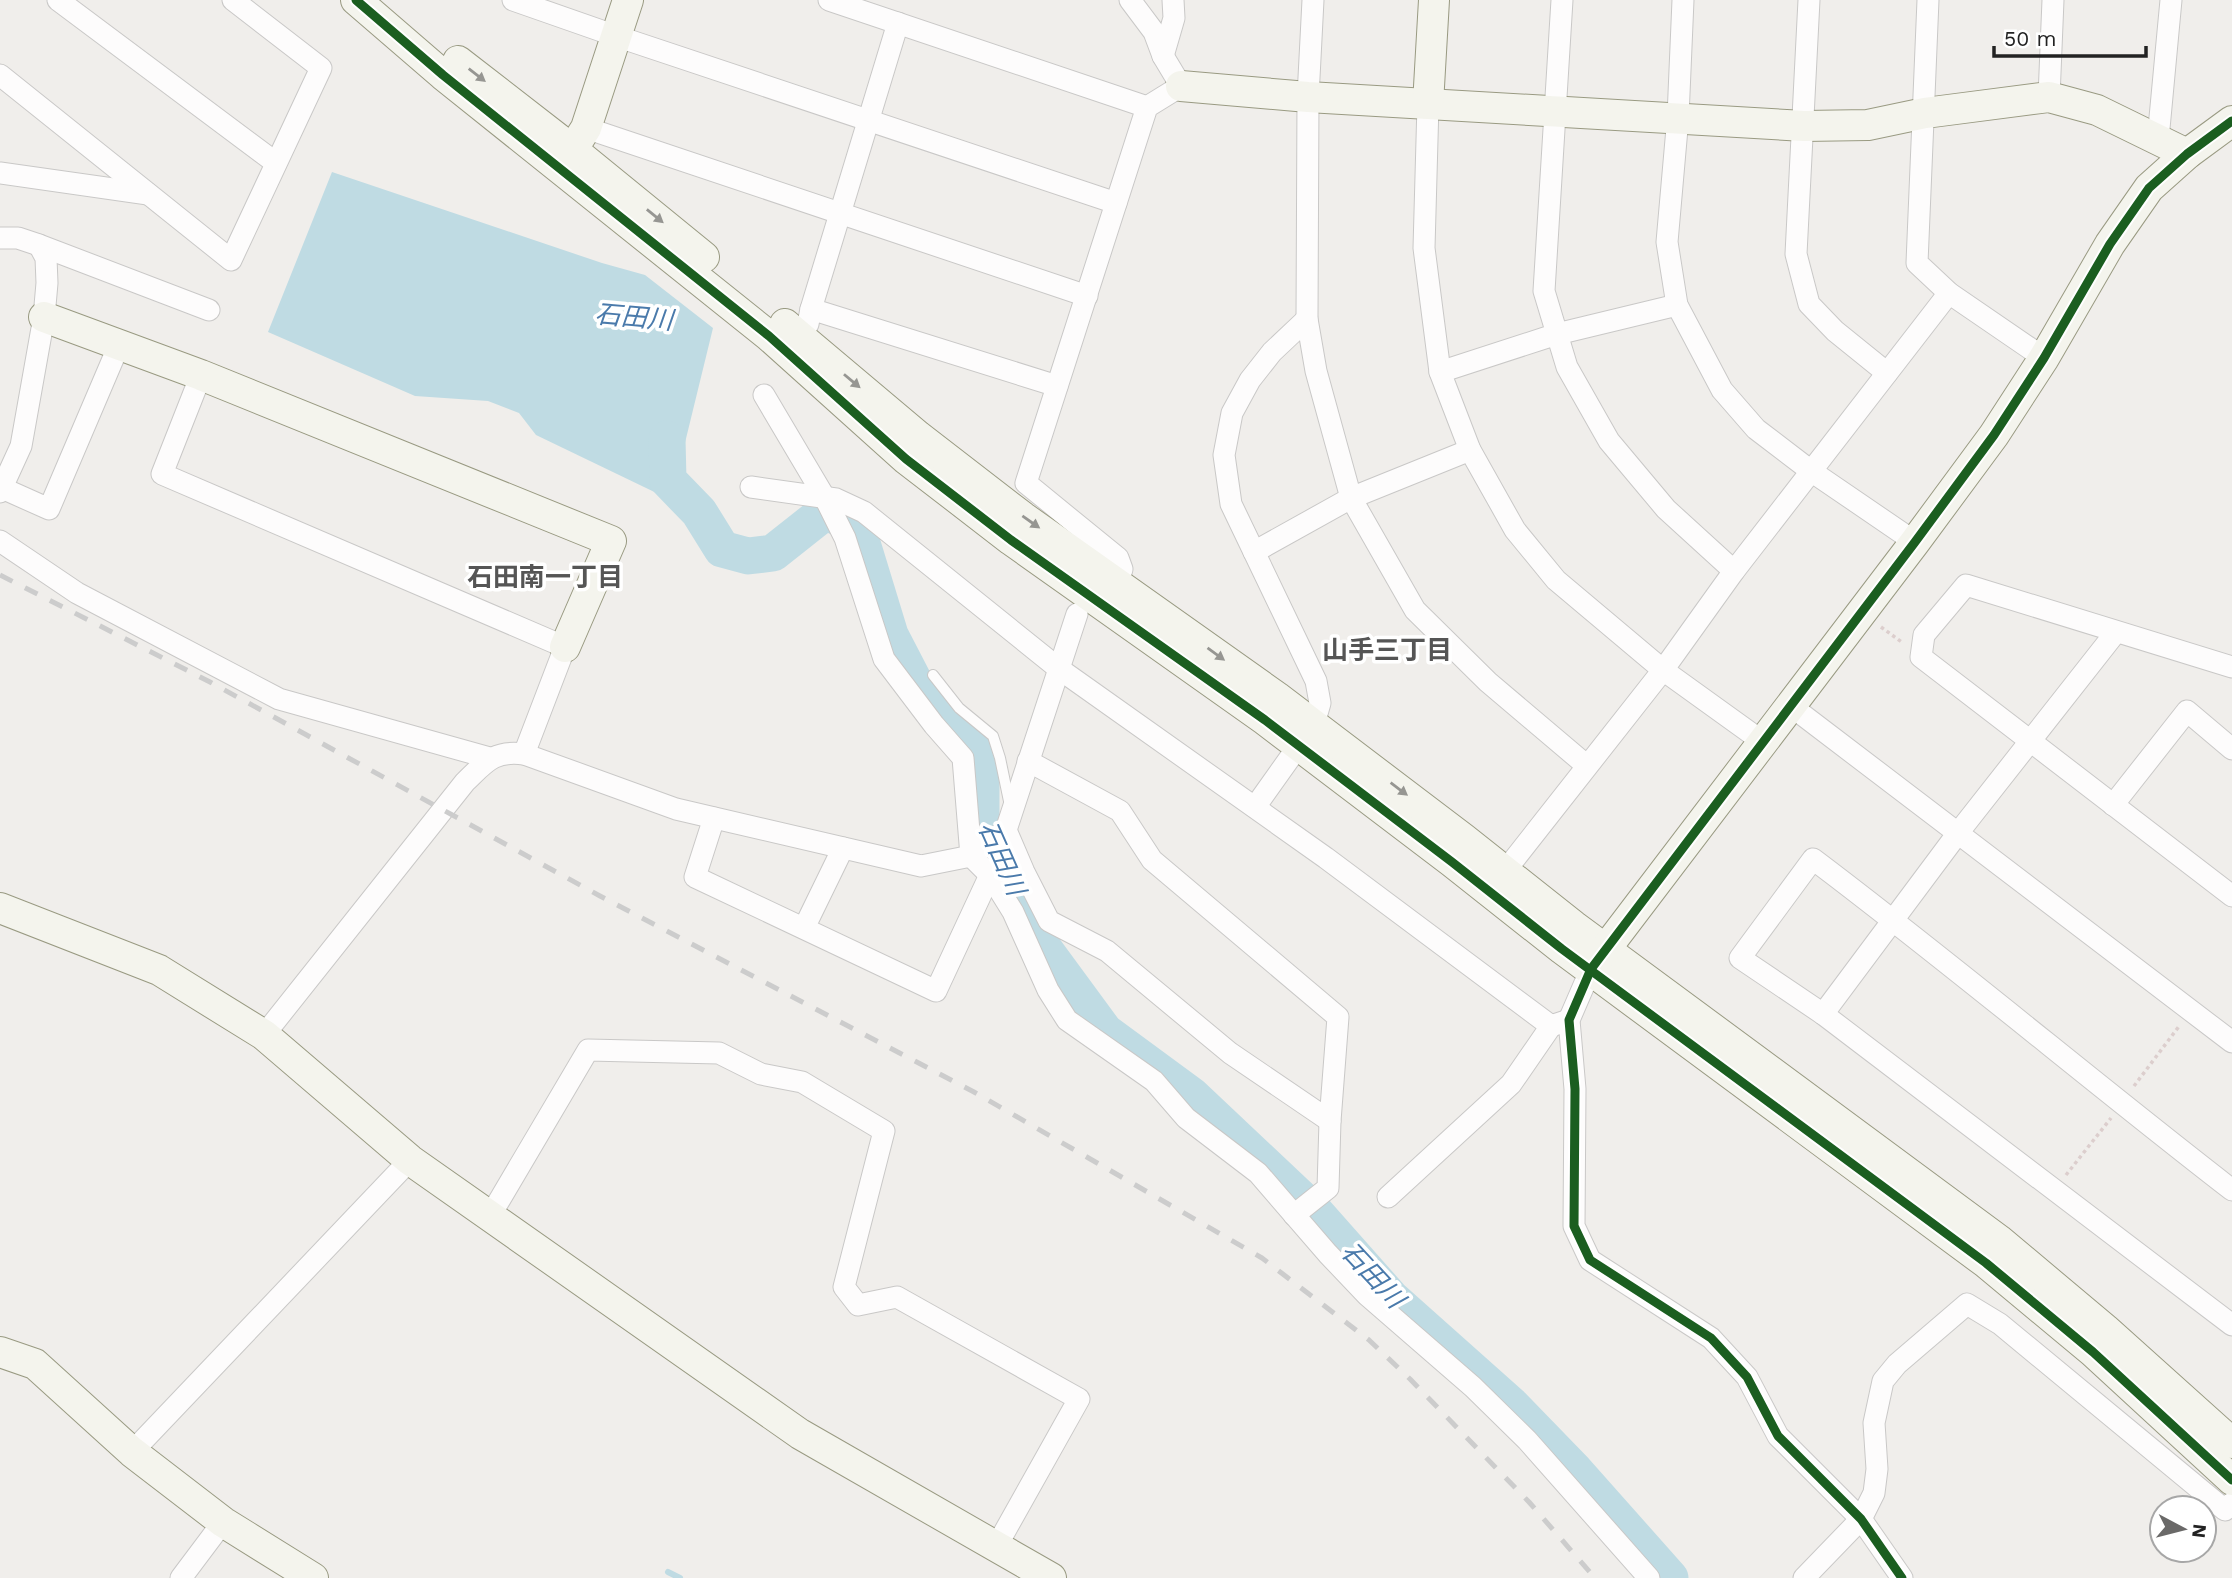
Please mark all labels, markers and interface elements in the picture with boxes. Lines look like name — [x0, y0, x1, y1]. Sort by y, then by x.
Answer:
scale bar — [1994, 14, 2146, 58]
text: 50 m — [2004, 26, 2056, 51]
one-way arrow — [467, 68, 485, 83]
one-way arrow — [646, 209, 664, 224]
water label: 石田川 — [594, 299, 677, 336]
one-way arrow — [844, 373, 861, 388]
one-way arrow — [1022, 515, 1040, 529]
district label: 石田南一丁目 — [467, 562, 623, 592]
district label: 山手三丁目 — [1322, 635, 1452, 665]
one-way arrow — [1207, 647, 1225, 661]
one-way arrow — [1390, 782, 1408, 796]
water label: 石田川 — [972, 816, 1033, 902]
water label: 石田川 — [1335, 1236, 1413, 1316]
north arrow — [2148, 1494, 2218, 1564]
text: N — [2187, 1523, 2212, 1539]

